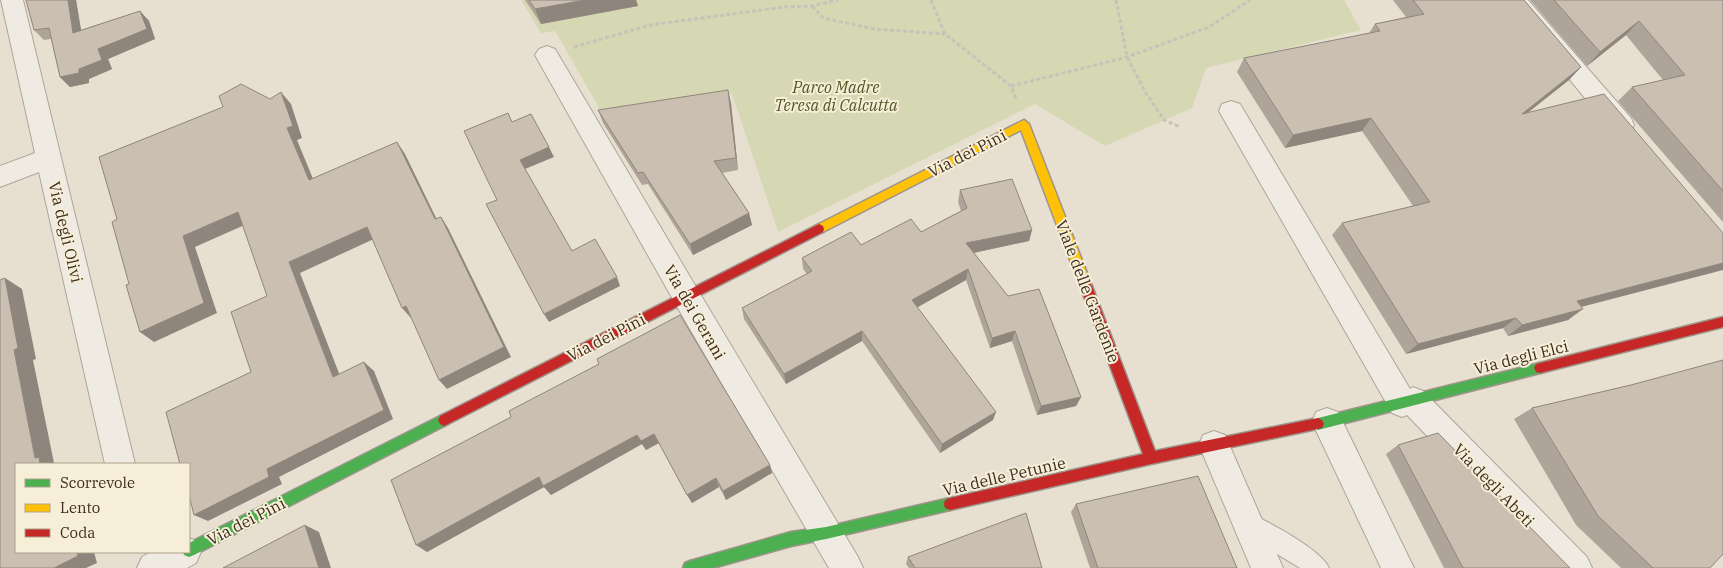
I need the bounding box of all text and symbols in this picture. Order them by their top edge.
park label: Parco Madre Teresa di Calcutta [774,77,898,115]
street label: Via dei Pini [925,125,1009,181]
street label: Via degli Olivi [45,179,87,285]
street label: Viale delle Gardenie [1052,217,1124,365]
street label: Via dei Gerani [660,261,730,363]
street label: Via dei Pini [564,309,648,365]
street label: Via degli Elci [1472,336,1570,378]
street label: Via degli Abeti [1449,439,1539,531]
street label: Via delle Petunie [941,452,1067,500]
legend [15,463,190,553]
text: Scorrevole [60,473,135,492]
street label: Via dei Pini [204,493,288,549]
text: Lento [60,498,100,517]
text: Coda [60,523,96,542]

